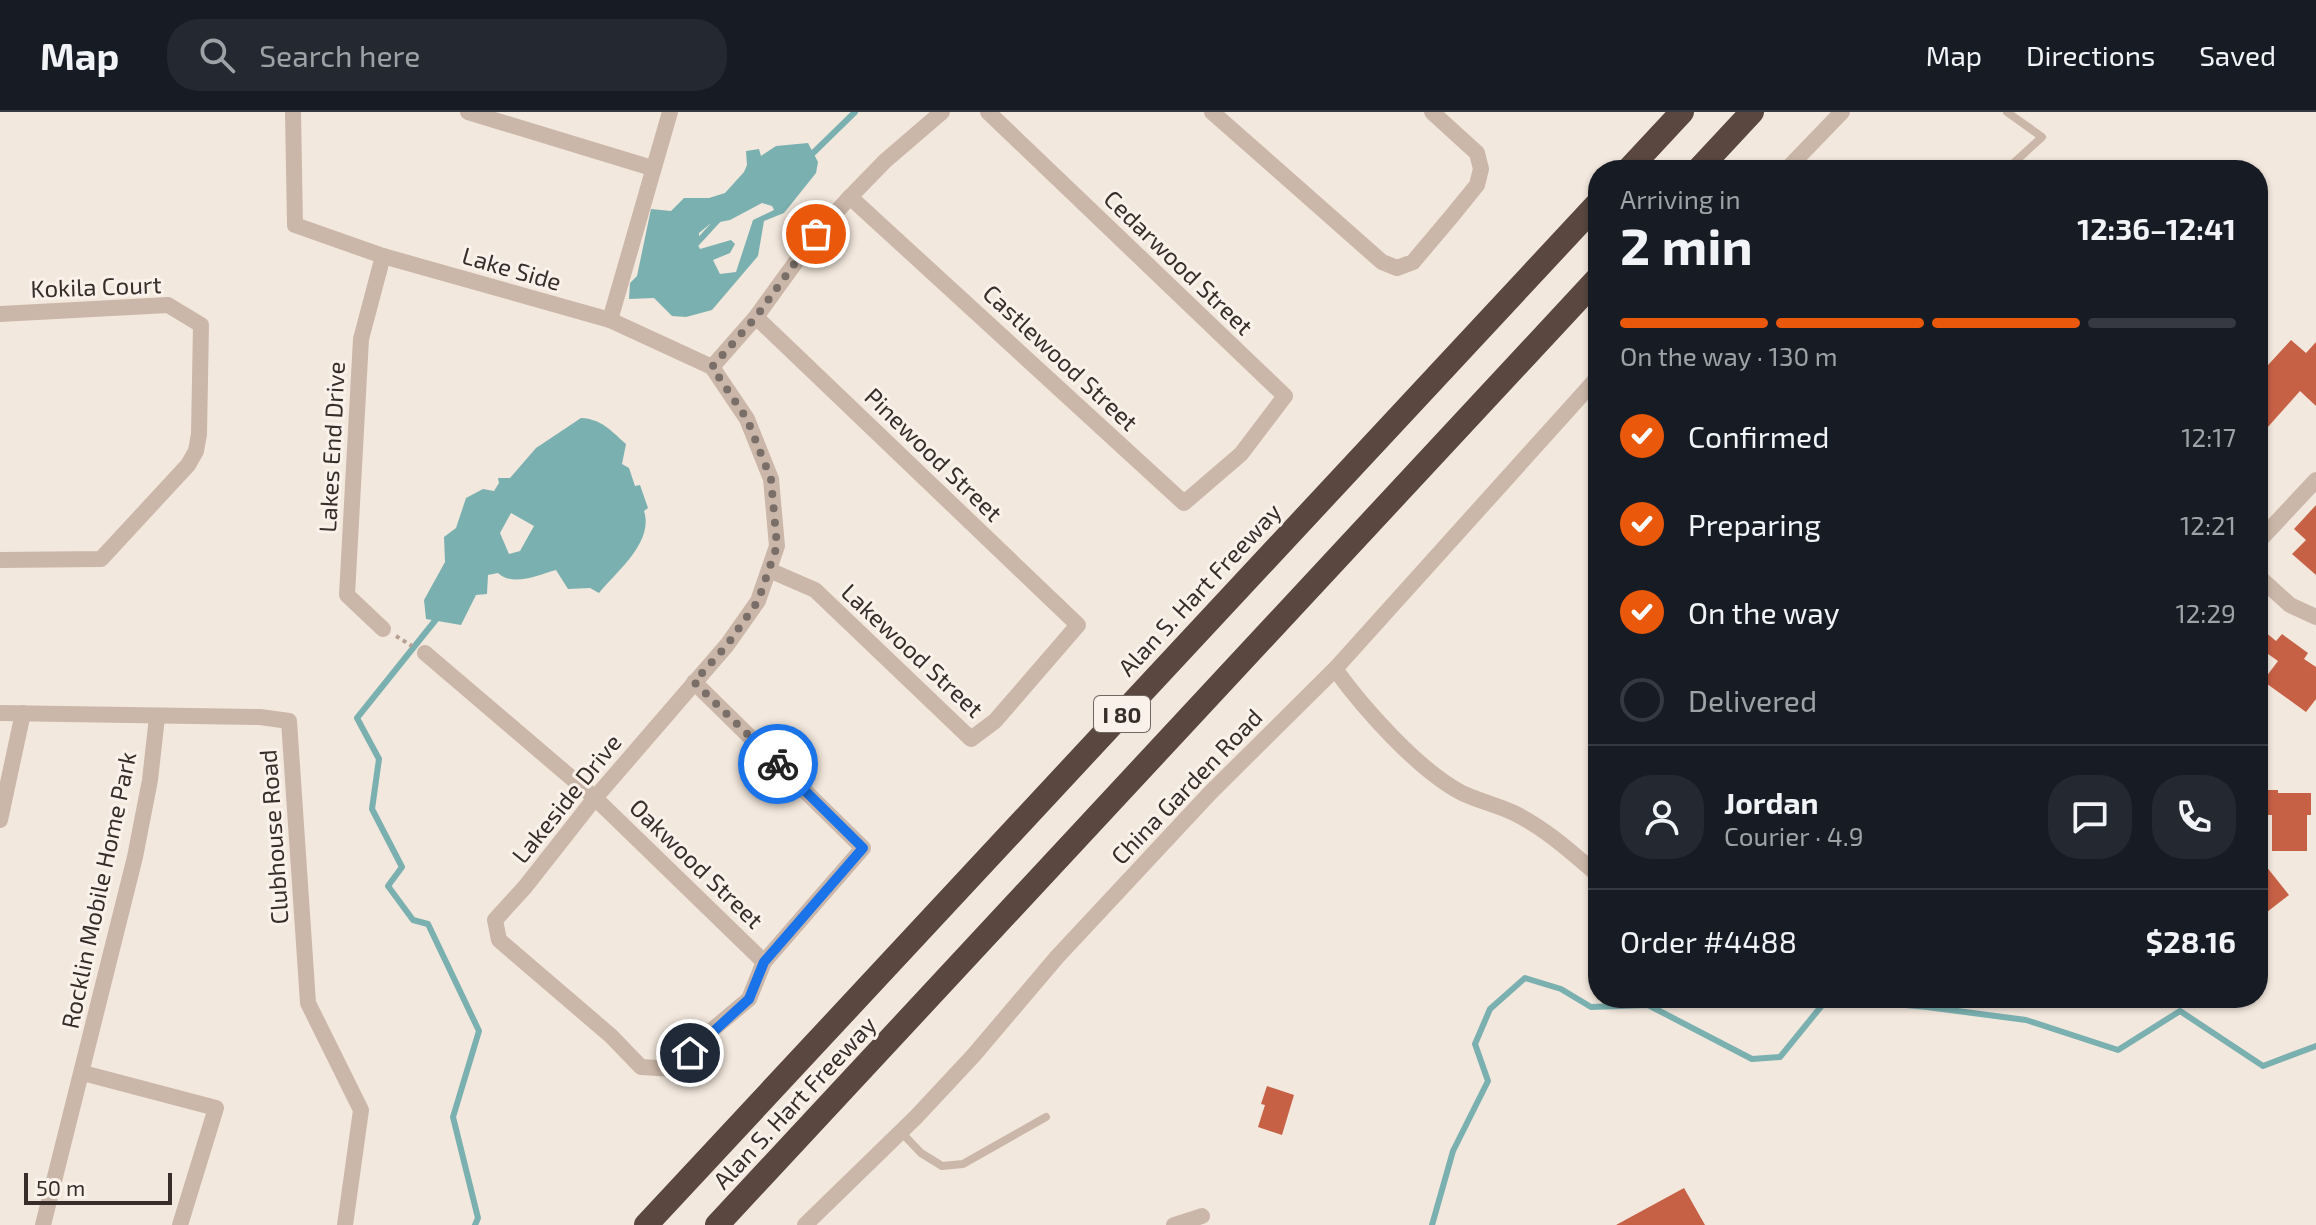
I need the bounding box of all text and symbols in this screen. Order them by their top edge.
search box [167,19,727,91]
text: Map [40,32,119,78]
icon: search [195,33,239,77]
text: Search here [259,37,420,73]
text: Map [1926,38,1982,72]
text: Directions [2026,38,2155,72]
text: Saved [2199,38,2276,72]
text: Arriving in [1620,183,1741,214]
street label: Cedarwood Street [1098,184,1260,340]
pin [782,200,850,268]
text: 12:36–12:41 [2077,210,2236,246]
icon: bag [794,212,838,256]
text: 2 min [1620,213,1753,275]
street label: Lake Side [459,240,565,296]
street label: Kokila Court [30,269,162,303]
street label: Castlewood Street [978,278,1144,436]
text: On the way · 130 m [1620,340,1838,371]
street label: Lakes End Drive [312,361,350,533]
street label: Pinewood Street [859,381,1009,527]
icon: check [1620,414,1664,458]
text: Confirmed [1688,418,1829,454]
text: 12:17 [2181,421,2236,452]
street label: Alan S. Hart Freeway [1112,496,1287,681]
icon: check [1620,502,1664,546]
text: Preparing [1688,506,1821,542]
text: 12:21 [2180,509,2236,540]
street label: Lakewood Street [836,577,990,723]
icon: check [1620,590,1664,634]
text: On the way [1688,594,1840,630]
text: 12:29 [2175,597,2236,628]
text: Delivered [1688,682,1817,718]
road number: I 80 [1094,696,1150,732]
street label: China Garden Road [1104,702,1268,870]
courier [738,724,818,804]
street label: Lakeside Drive [505,728,627,868]
icon: bike [756,742,800,786]
street label: Rocklin Mobile Home Park [54,749,142,1031]
street label: Clubhouse Road [252,749,294,925]
button: person [1620,775,1704,859]
button: chat [2048,775,2132,859]
button: phone [2152,775,2236,859]
text: Jordan [1724,784,1819,820]
street label: Oakwood Street [624,792,770,934]
text: Courier · 4.9 [1724,820,1864,851]
text: Order #4488 [1620,923,1797,959]
text: $28.16 [2146,923,2236,959]
street label: Alan S. Hart Freeway [707,1009,882,1194]
pin [656,1019,724,1087]
icon: home [668,1031,712,1075]
scale bar [24,1169,172,1205]
text: 50 m [36,1174,85,1200]

